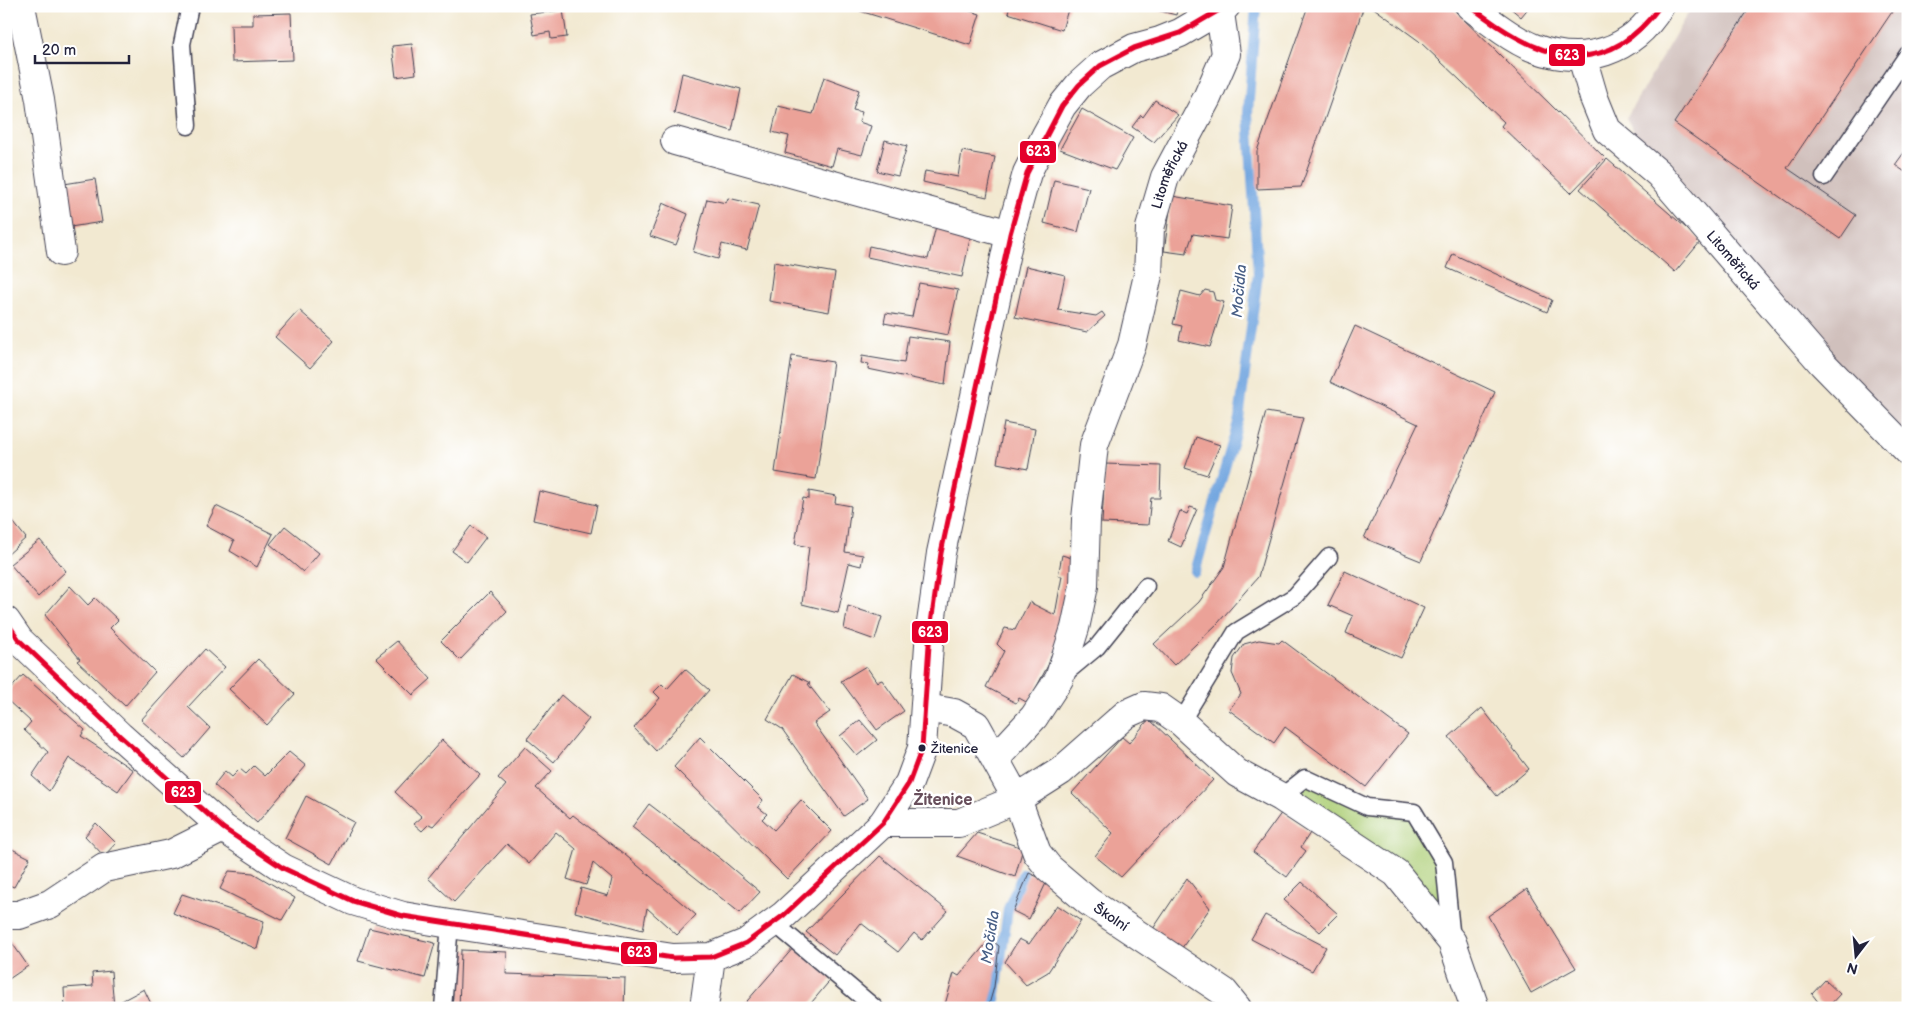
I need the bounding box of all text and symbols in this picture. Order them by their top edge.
scale bar [35,32,129,64]
text: 20 m [42,41,76,60]
line badge: 623 [1548,43,1586,67]
text: 623 [1555,47,1579,64]
street label: Litoměřická [1148,138,1192,211]
line badge: 623 [1019,140,1057,164]
text: 623 [1026,143,1050,160]
street label: Litoměřická [1703,227,1763,293]
water label: Močidla [1228,264,1251,319]
line badge: 623 [911,620,949,644]
text: 623 [918,624,942,641]
place label: Žitenice [930,741,979,757]
marker: Žitenice [917,743,927,753]
line badge: 623 [164,780,202,804]
text: 623 [171,784,195,801]
district label: Žitenice [914,789,972,810]
street label: Školní [1090,899,1132,935]
water label: Močidla [977,909,1004,965]
north arrow [1832,932,1882,982]
line badge: 623 [620,941,658,965]
text: 623 [627,944,651,961]
text: N [1845,958,1860,978]

